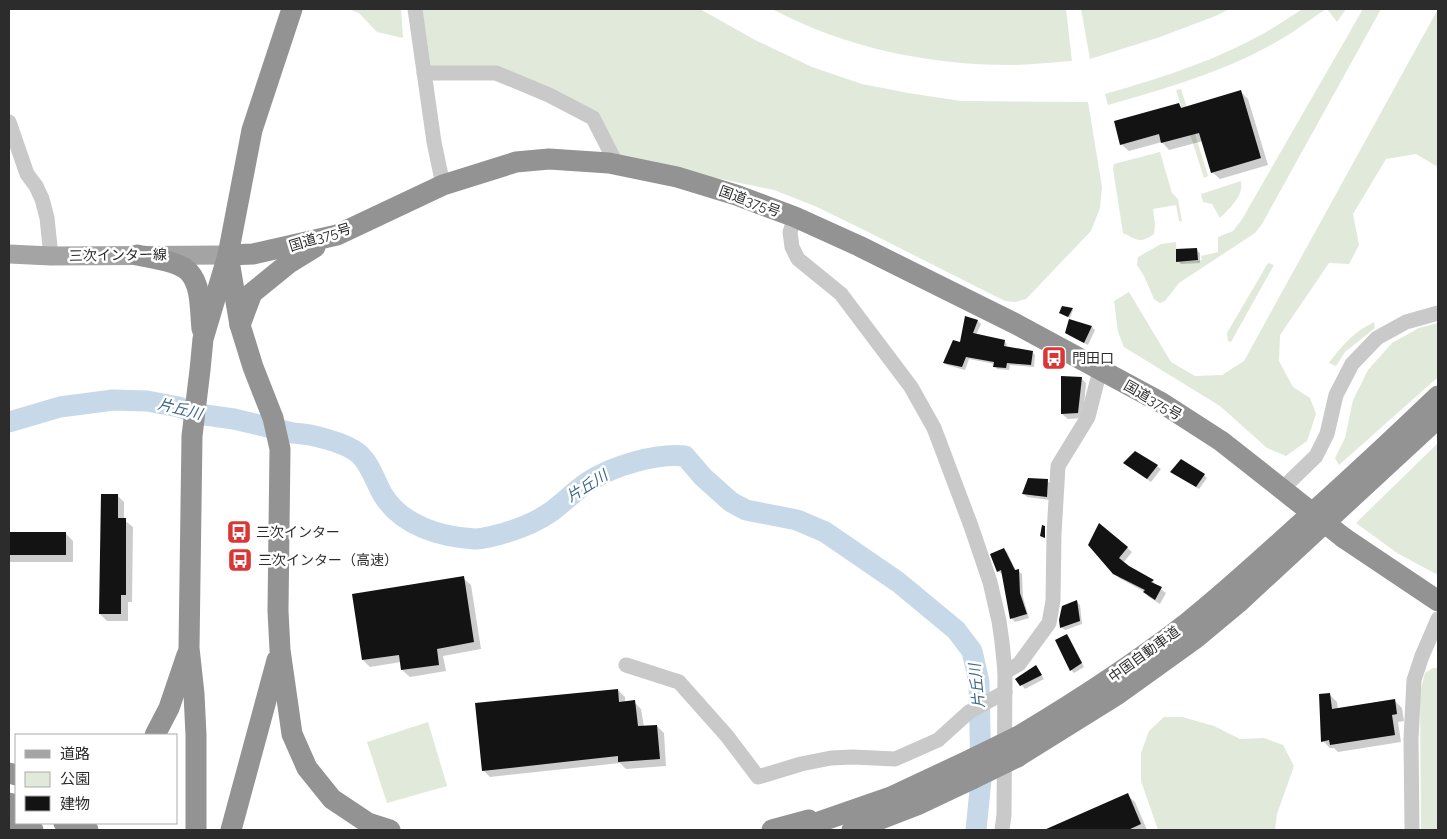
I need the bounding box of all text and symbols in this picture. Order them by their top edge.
street label: 国道375号 [717,182,783,220]
street label: 国道375号 [287,220,353,254]
street label: 三次インター線 [69,246,167,264]
bus stop icon: 門田口 [1041,345,1067,371]
place label: 門田口 [1072,350,1114,366]
street label: 国道375号 [1121,377,1185,423]
water label: 片丘川 [156,395,206,424]
water label: 片丘川 [563,465,613,506]
bus stop icon: 三次インター [226,519,252,545]
place label: 三次インター [256,524,340,540]
bus stop icon: 三次インター（高速） [227,547,253,573]
place label: 三次インター（高速） [258,552,398,568]
street label: 中国自動車道 [1105,623,1183,685]
water label: 片丘川 [965,661,988,709]
legend [15,734,178,824]
text: 道路 [60,745,90,763]
text: 公園 [60,770,90,788]
text: 建物 [60,795,90,813]

